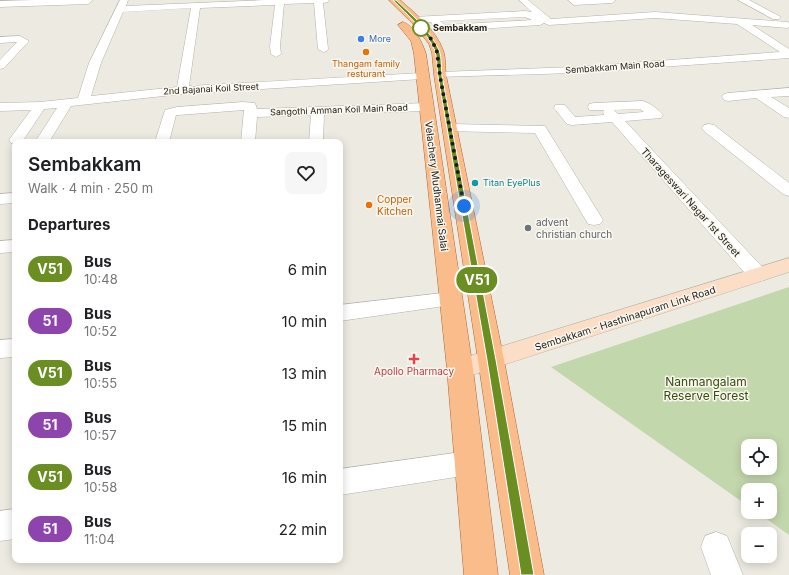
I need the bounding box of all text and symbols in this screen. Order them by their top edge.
marker: Sembakkam [412,19,430,37]
place label: Sembakkam [433,22,487,33]
place label: More [369,33,391,44]
marker: More [356,34,366,44]
marker: Thangam family resturant [361,47,371,57]
place label: Thangam family resturant [332,58,400,79]
street label: Sembakkam Main Road [565,58,665,75]
street label: 2nd Bajanai Koil Street [163,81,259,96]
street label: Sangothi Amman Koil Main Road [270,102,408,117]
street label: Velachery Mudhanmai Salai [423,120,451,252]
street label: Tharageswari Nagar 1st Street [639,145,744,260]
button: heart [285,152,327,194]
text: Sembakkam [28,153,141,176]
place label: Titan EyePlus [483,177,541,188]
marker: Titan EyePlus [470,178,480,188]
text: Walk · 4 min · 250 m [28,180,153,196]
place label: Copper Kitchen [377,193,413,217]
your location [454,196,474,216]
marker: Copper Kitchen [364,200,374,210]
text: Departures [28,215,110,234]
place label: advent christian church [536,216,612,240]
marker: advent christian church [523,223,533,233]
text: Bus [84,252,112,271]
text: V51 [37,260,63,277]
text: 6 min [288,260,327,279]
line badge: V51 [454,267,500,293]
text: 10:48 [84,271,118,287]
text: V51 [464,271,490,288]
street label: Sembakkam - Hasthinapuram Link Road [533,283,717,353]
text: Bus [84,304,112,323]
text: 51 [43,312,57,329]
text: 10 min [282,312,327,331]
text: 10:52 [84,323,117,339]
marker: Apollo Pharmacy [409,354,419,364]
text: Bus [84,356,112,375]
text: V51 [37,364,63,381]
text: 13 min [282,364,327,383]
place label: Apollo Pharmacy [374,365,454,377]
park label: Nanmangalam Reserve Forest [664,374,748,403]
text: 10:55 [84,375,117,391]
text: Bus [84,408,112,427]
text: 51 [43,416,57,433]
text: 15 min [282,416,327,435]
text: 10:57 [84,427,117,443]
map controls [741,439,777,563]
button: locate [741,439,777,475]
text: Bus [84,460,112,479]
text: V51 [37,468,63,485]
text: 16 min [282,468,327,487]
text: 10:58 [84,479,117,495]
button: + [741,483,777,519]
text: Bus [84,512,112,531]
text: 51 [43,520,57,537]
text: 22 min [279,520,327,539]
button: − [741,527,777,563]
text: 11:04 [84,531,115,547]

